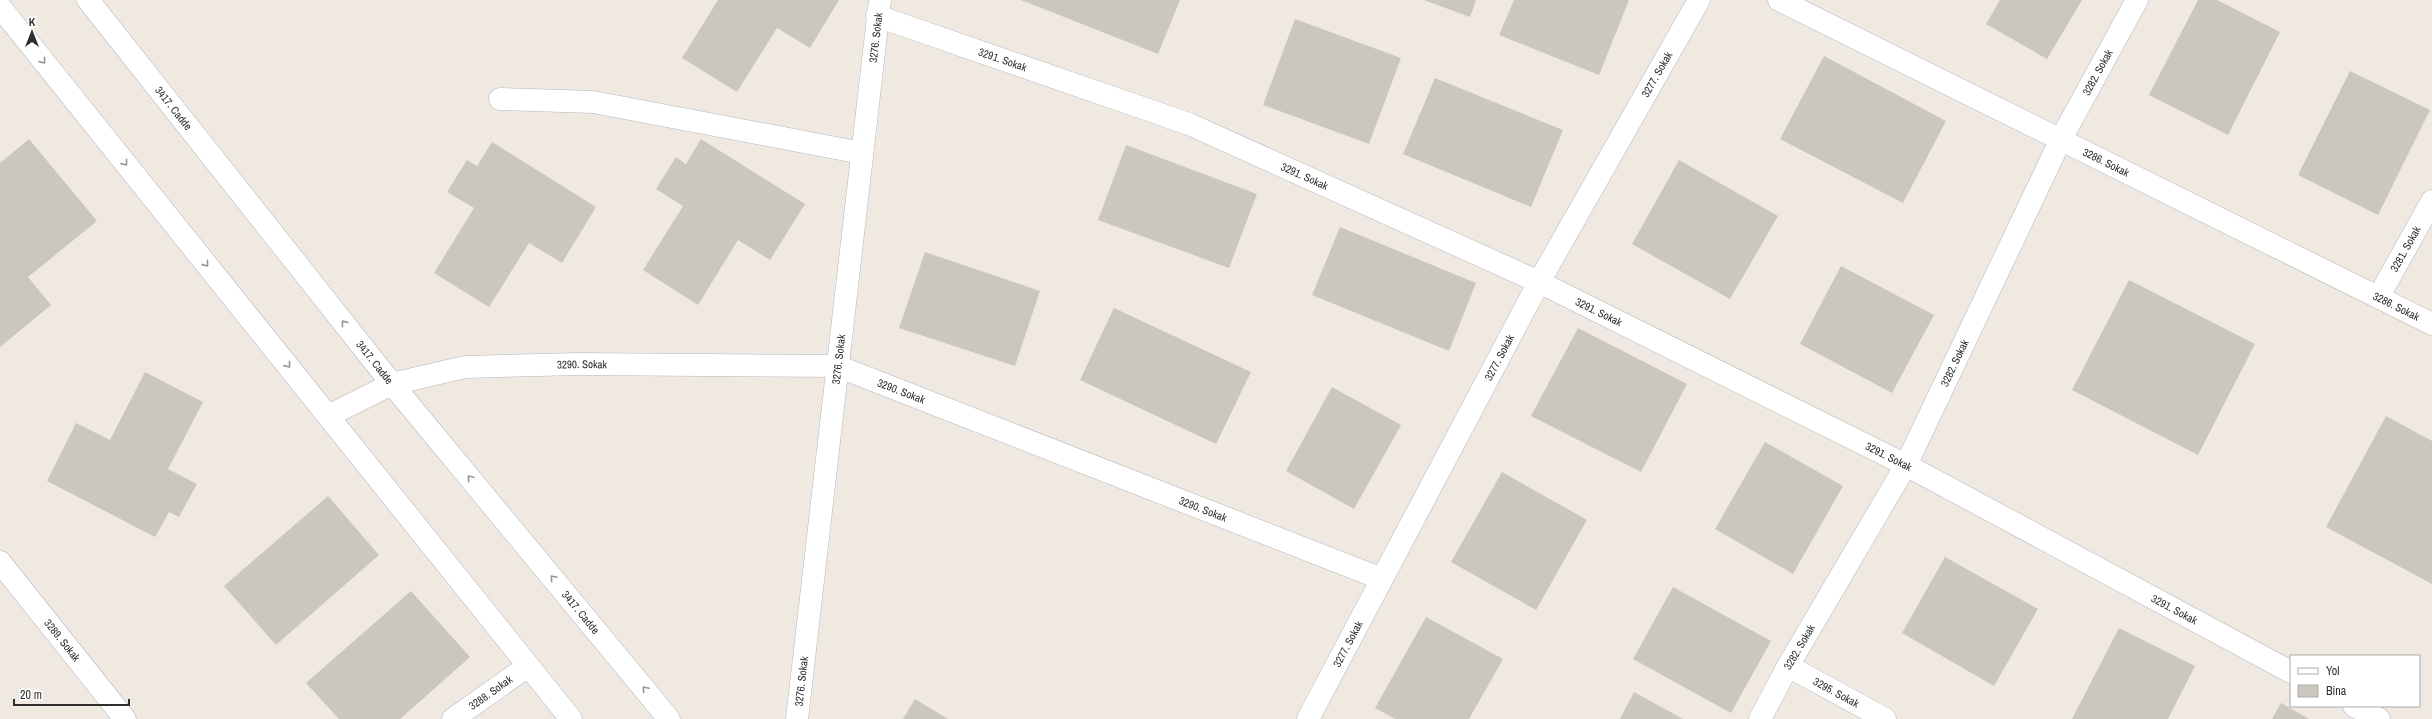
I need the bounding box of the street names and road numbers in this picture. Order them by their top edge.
street label: 3276. Sokak [866,11,886,63]
street label: 3291. Sokak [977,45,1029,75]
street label: 3282. Sokak [2079,46,2116,98]
street label: 3277. Sokak [1638,49,1676,100]
street label: 3417. Cadde [152,84,195,133]
street label: 3286. Sokak [2080,145,2132,180]
street label: 3291. Sokak [1279,159,1331,193]
street label: 3281. Sokak [2387,223,2424,274]
street label: 3286. Sokak [2371,289,2422,324]
street label: 3291. Sokak [1573,294,1625,330]
street label: 3277. Sokak [1481,331,1517,383]
street label: 3276. Sokak [829,333,848,385]
street label: 3282. Sokak [1937,337,1972,389]
street label: 3417. Cadde [353,338,396,387]
street label: 3290. Sokak [557,357,608,372]
street label: 3290. Sokak [875,375,928,407]
street label: 3291. Sokak [1863,439,1915,474]
street label: 3290. Sokak [1177,493,1229,525]
street label: 3417. Cadde [559,588,603,637]
street label: 3291. Sokak [2149,591,2200,628]
street label: 3289. Sokak [41,616,84,665]
street label: 3277. Sokak [1330,618,1366,669]
street label: 3282. Sokak [1780,621,1818,672]
street label: 3276. Sokak [792,655,811,707]
street label: 3288. Sokak [466,672,516,713]
street label: 3295. Sokak [1811,674,1862,711]

